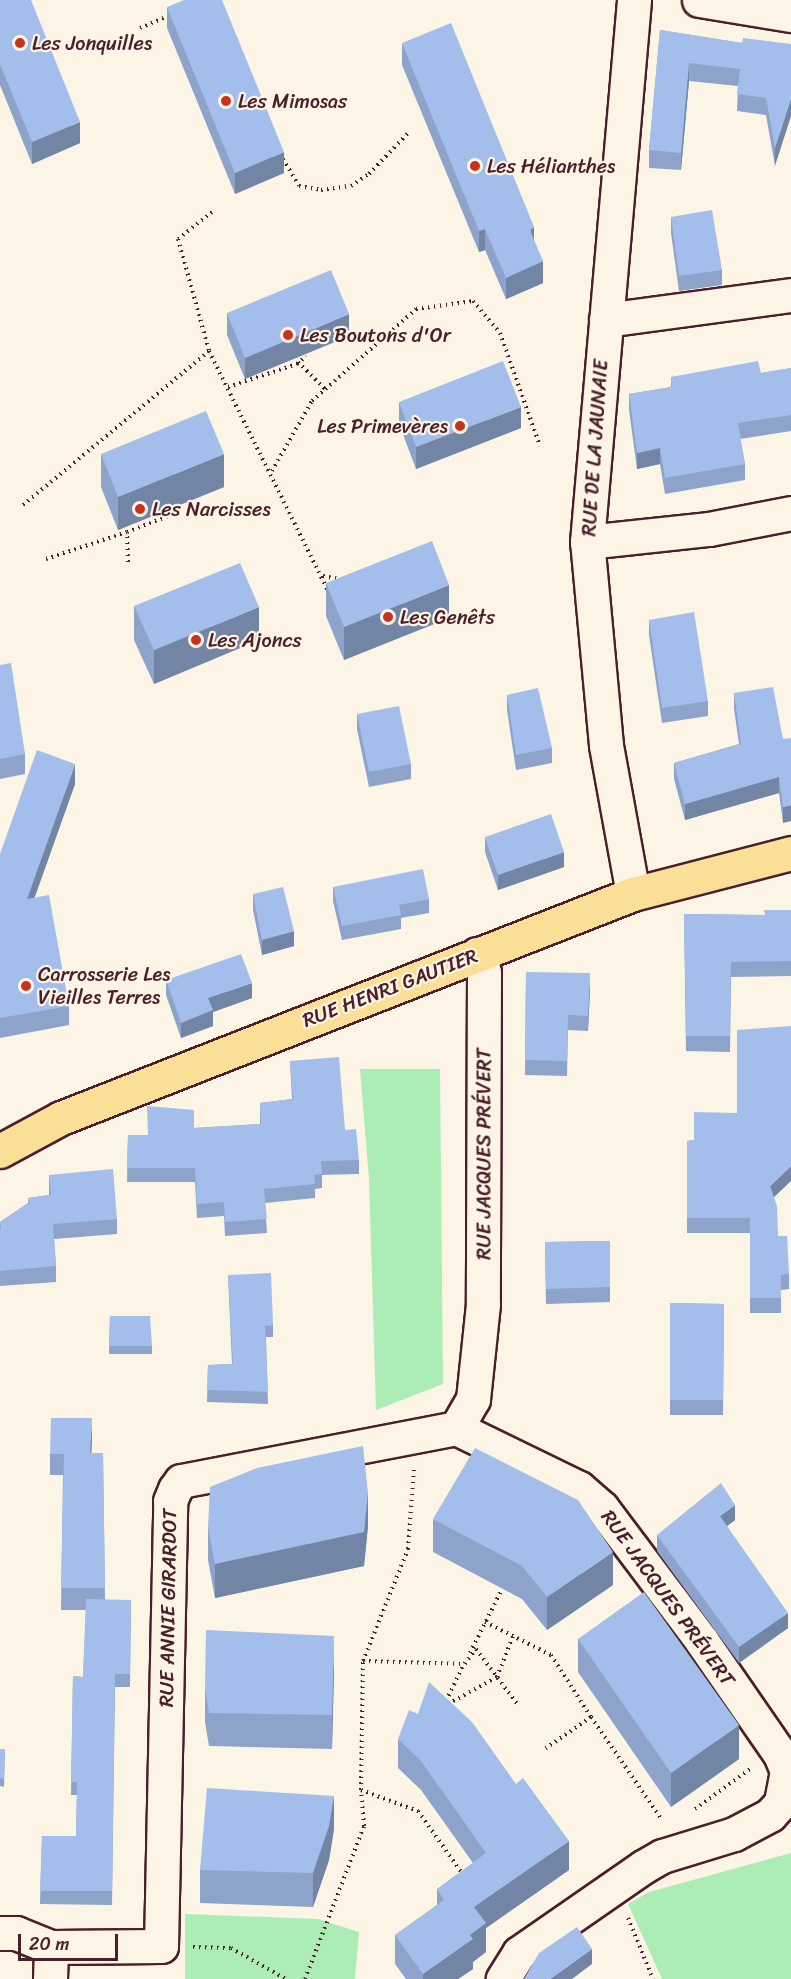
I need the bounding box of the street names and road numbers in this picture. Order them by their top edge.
street label: RUE DE LA JAUNAIE [577,358,613,538]
street label: RUE HENRI GAUTIER [300,944,480,1032]
street label: RUE JACQUES PRÉVERT [472,1048,496,1260]
street label: RUE JACQUES PRÉVERT [596,1505,740,1691]
street label: RUE ANNIE GIRARDOT [154,1509,182,1707]

